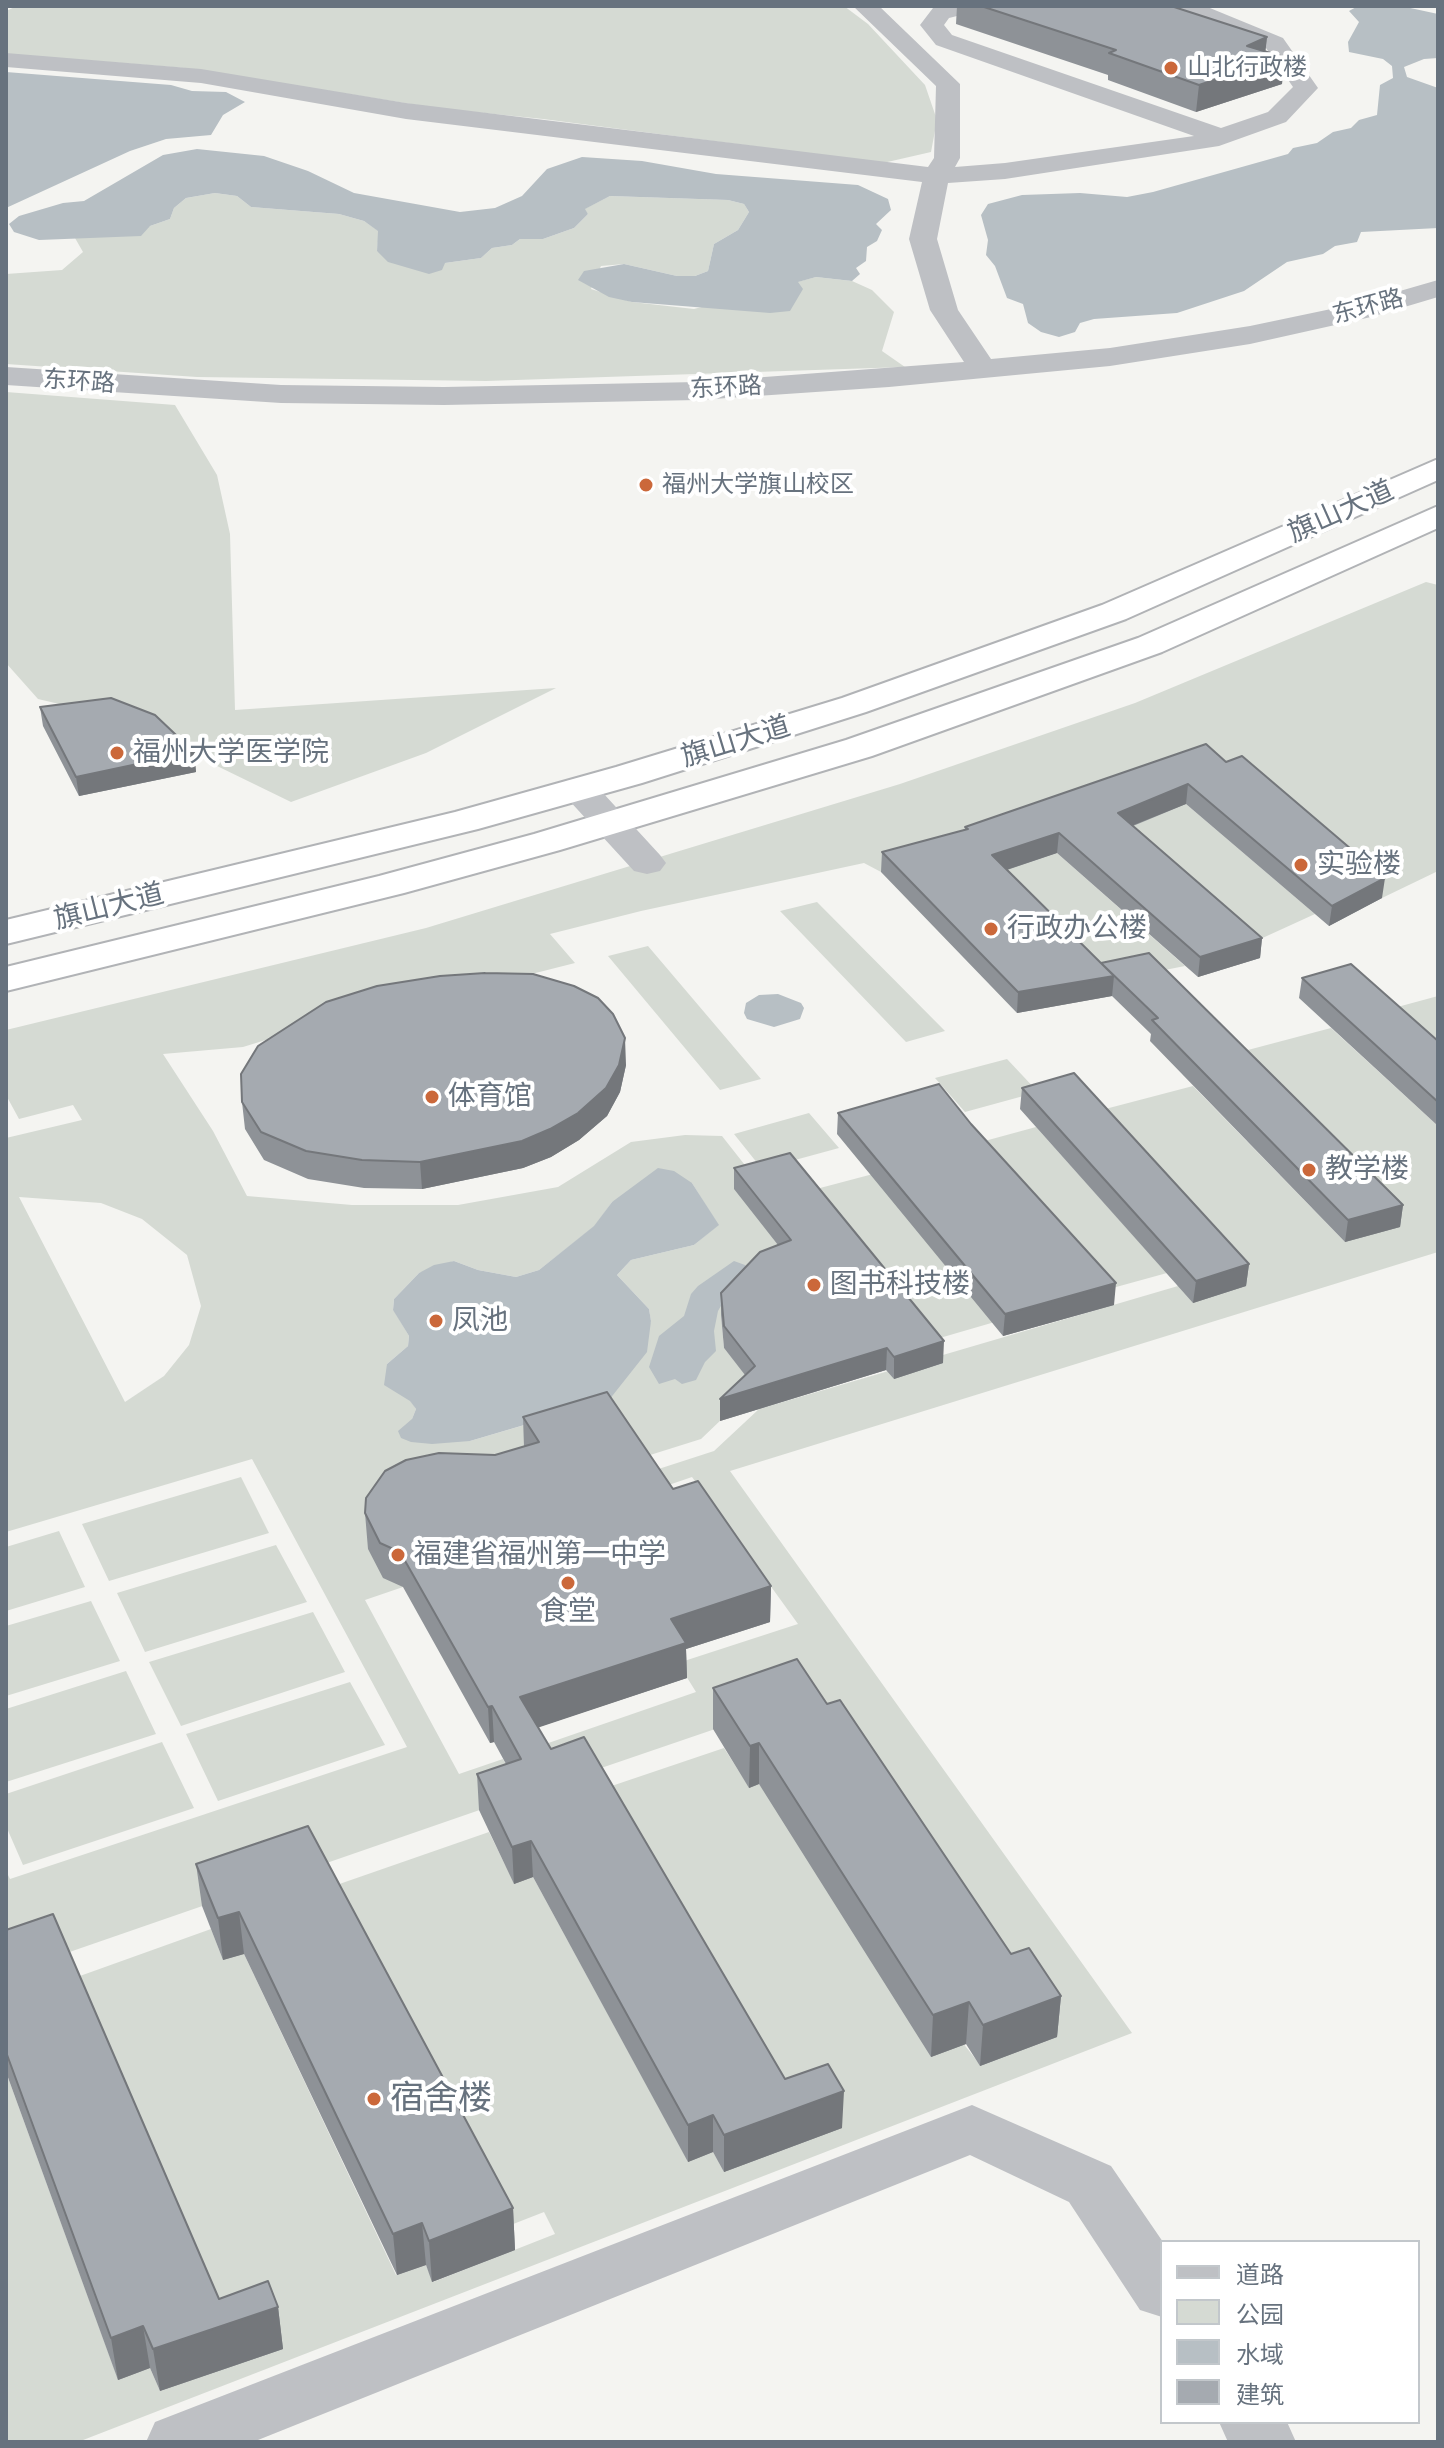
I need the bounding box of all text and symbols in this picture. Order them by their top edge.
place label: 山北行政楼 [1187,54,1307,82]
marker: 山北行政楼 [1162,59,1180,77]
street label: 东环路 [1329,284,1407,330]
street label: 东环路 [42,365,116,399]
street label: 东环路 [689,372,763,404]
place label: 福州大学旗山校区 [662,471,854,499]
street label: 旗山大道 [1283,474,1399,550]
marker: 福州大学旗山校区 [637,476,655,494]
street label: 旗山大道 [678,710,794,774]
place label: 福州大学医学院 [133,736,329,770]
marker: 福州大学医学院 [108,744,126,762]
place label: 实验楼 [1317,848,1401,882]
marker: 实验楼 [1292,856,1310,874]
street label: 旗山大道 [51,877,167,937]
place label: 行政办公楼 [1007,912,1147,946]
marker: 行政办公楼 [982,920,1000,938]
place label: 体育馆 [448,1080,532,1114]
marker: 体育馆 [423,1088,441,1106]
place label: 教学楼 [1325,1153,1409,1187]
marker: 教学楼 [1300,1161,1318,1179]
place label: 图书科技楼 [830,1268,970,1302]
marker: 图书科技楼 [805,1276,823,1294]
place label: 凤池 [452,1304,508,1338]
marker: 凤池 [427,1312,445,1330]
place label: 福建省福州第一中学 [414,1538,666,1572]
marker: 福建省福州第一中学 [389,1546,407,1564]
marker: 食堂 [559,1574,577,1592]
place label: 食堂 [540,1595,596,1629]
place label: 宿舍楼 [390,2079,492,2119]
marker: 宿舍楼 [365,2090,383,2108]
legend [1160,2240,1420,2424]
text: 道路 [1236,2260,1284,2289]
text: 公园 [1236,2300,1284,2329]
text: 水域 [1236,2340,1284,2369]
text: 建筑 [1236,2380,1284,2409]

